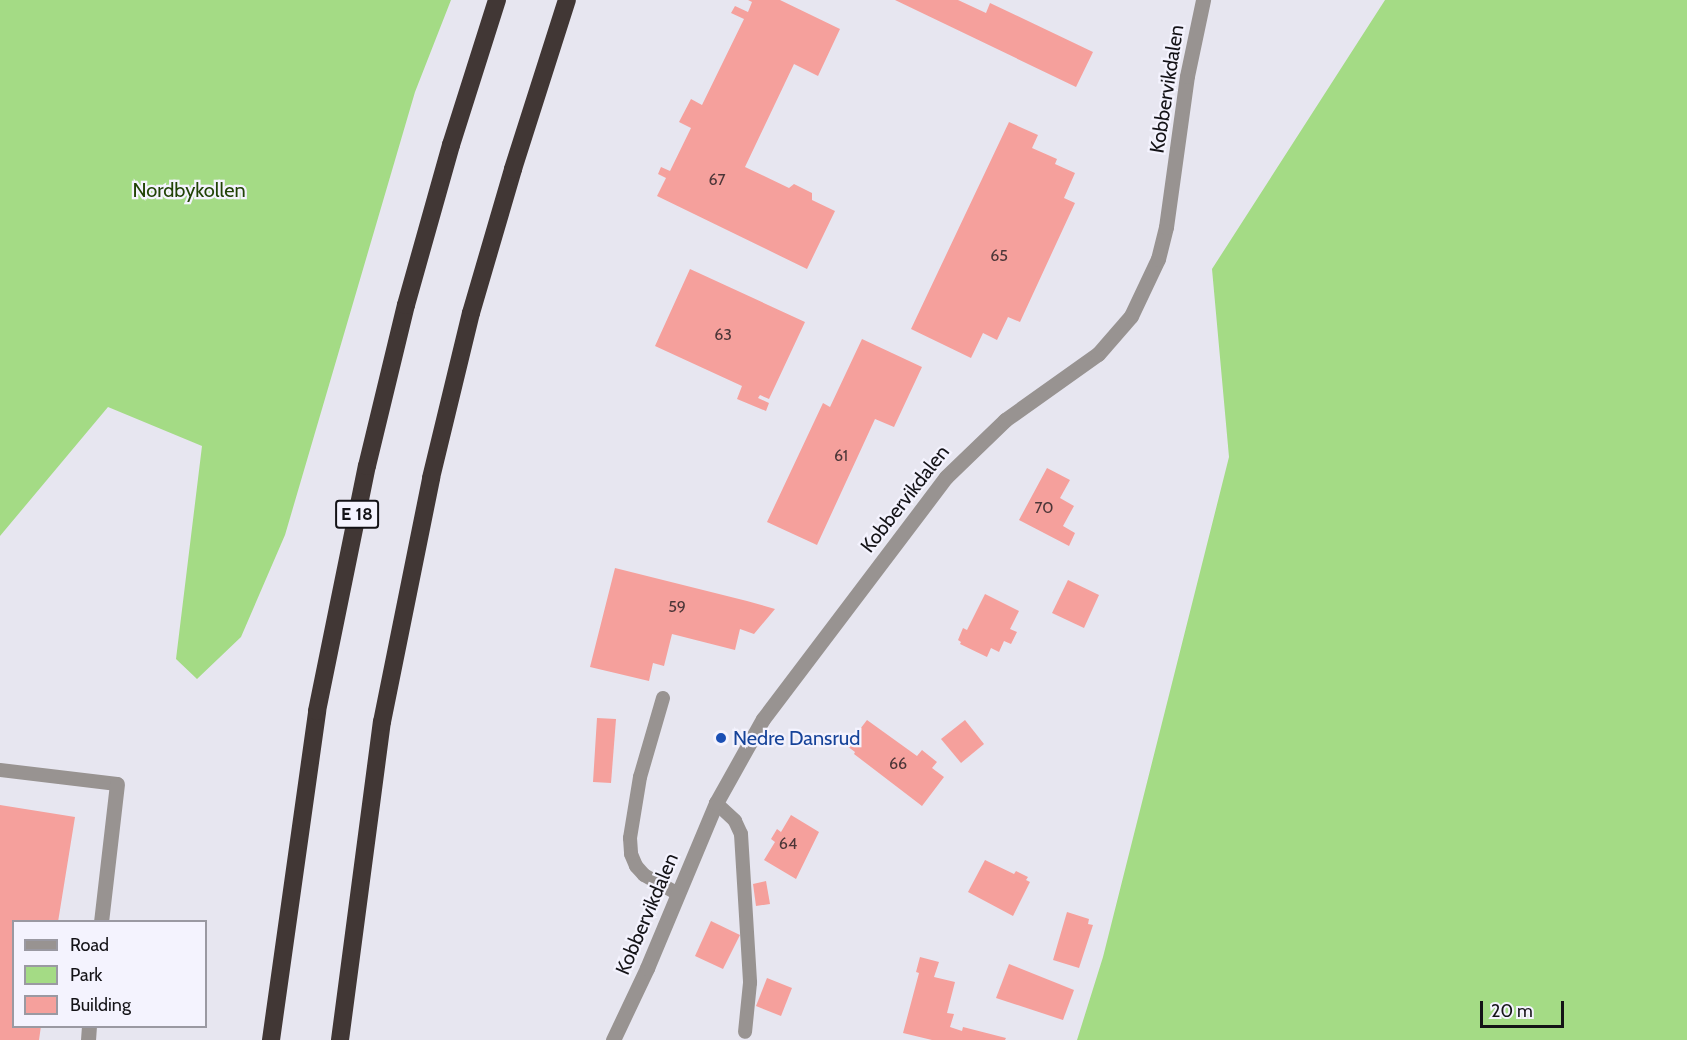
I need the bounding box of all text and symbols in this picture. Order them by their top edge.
street label: Kobbervikdalen [1145,23,1189,155]
house number: 67 [708,170,726,190]
park label: Nordbykollen [132,178,246,202]
house number: 65 [990,246,1008,266]
house number: 63 [714,325,732,345]
street label: Kobbervikdalen [856,440,954,558]
house number: 61 [834,446,848,466]
house number: 70 [1034,498,1054,518]
road number: E 18 [334,499,380,529]
house number: 59 [668,597,686,617]
place label: Nedre Dansrud [733,726,860,750]
marker: Nedre Dansrud [714,731,728,745]
house number: 66 [889,754,907,774]
house number: 64 [779,834,797,854]
street label: Kobbervikdalen [611,850,683,978]
legend [12,920,207,1028]
text: Road [70,934,109,956]
text: Park [70,964,102,986]
scale bar [1483,989,1567,1027]
text: Building [70,994,131,1016]
text: 20 m [1491,1000,1533,1022]

